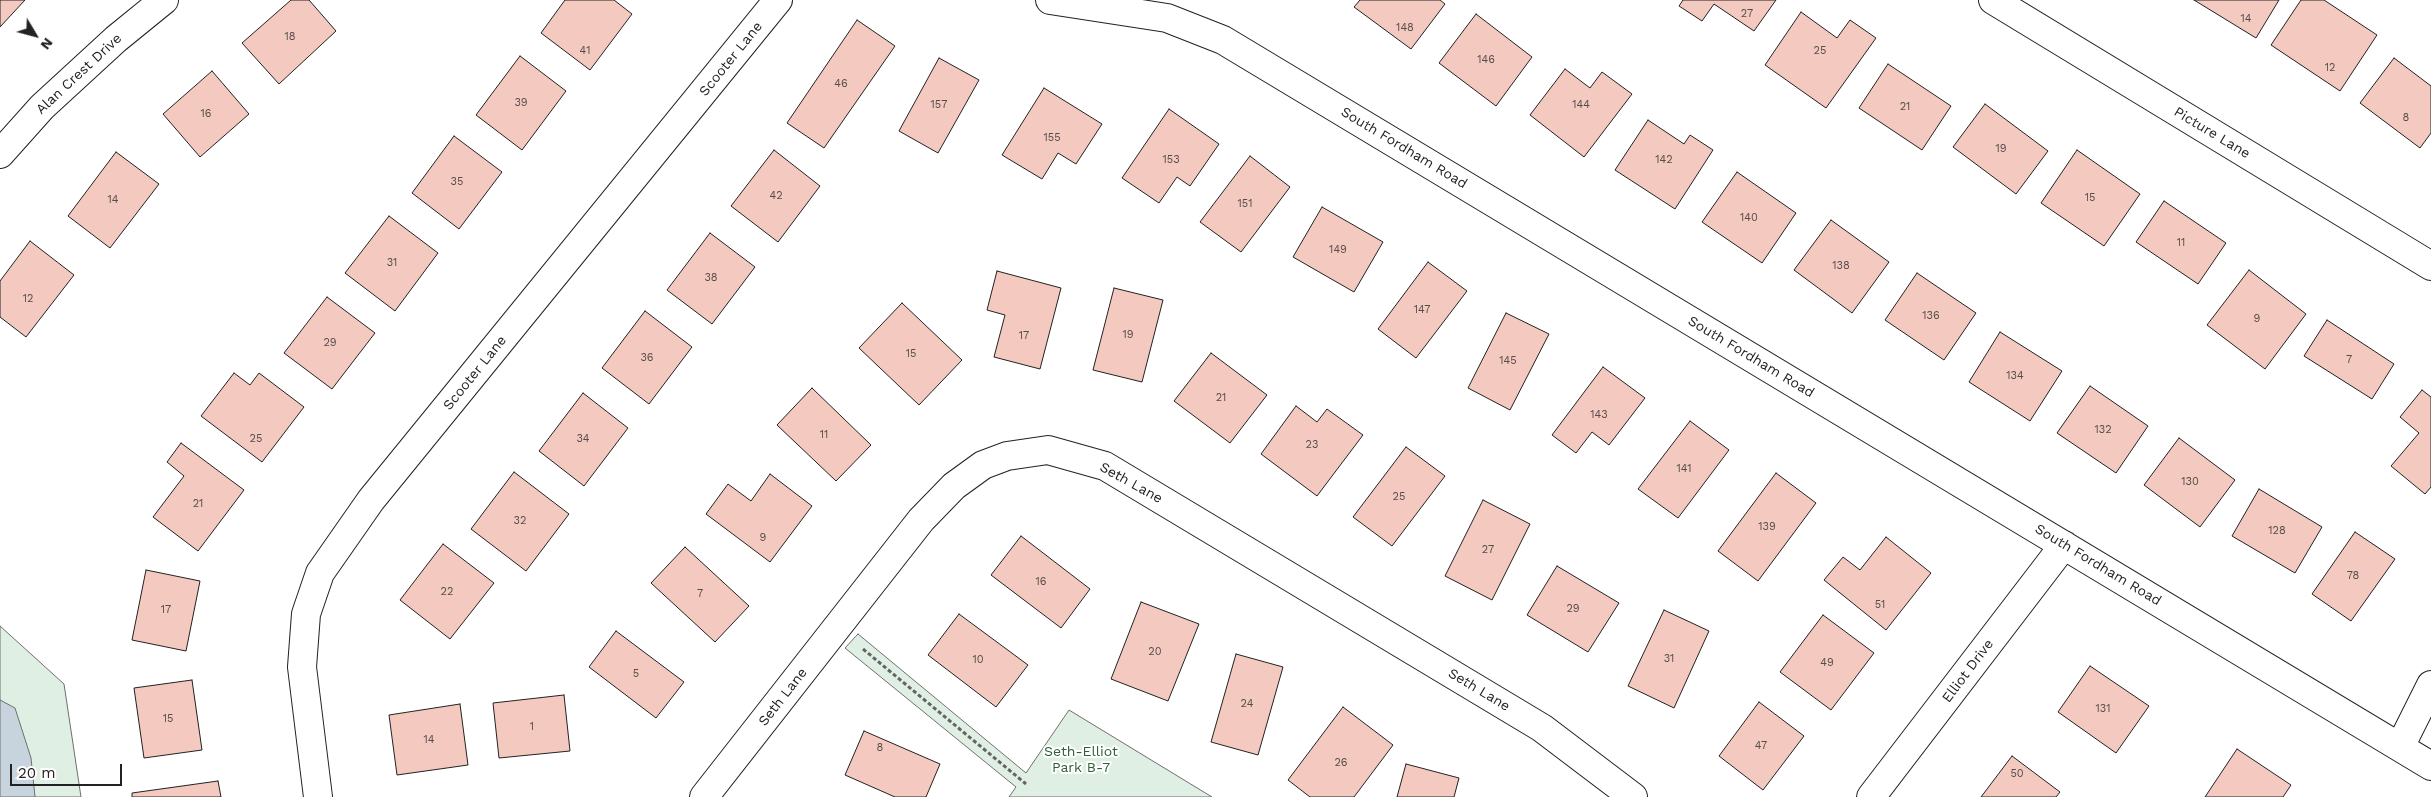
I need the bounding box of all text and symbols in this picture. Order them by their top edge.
house number: 27 [1741,7,1753,21]
north arrow [10,10,60,60]
house number: 14 [2240,12,2252,26]
street label: Scooter Lane [696,18,766,100]
house number: 148 [1396,21,1414,35]
street label: Alan Crest Drive [33,30,125,118]
house number: 18 [284,30,296,44]
text: N [37,35,56,53]
house number: 41 [580,44,590,58]
house number: 25 [1814,44,1826,58]
house number: 146 [1477,53,1495,67]
house number: 12 [2325,61,2335,75]
house number: 46 [834,77,848,91]
house number: 39 [514,96,528,110]
house number: 157 [931,98,947,112]
house number: 144 [1572,98,1590,112]
house number: 21 [1900,100,1910,114]
street label: South Fordham Road [1338,104,1470,192]
street label: Picture Lane [2171,104,2253,162]
house number: 16 [201,107,211,121]
house number: 8 [2403,111,2409,125]
house number: 155 [1043,131,1061,145]
house number: 19 [1995,142,2007,156]
house number: 153 [1162,153,1180,167]
house number: 142 [1655,153,1673,167]
house number: 35 [451,175,463,189]
house number: 42 [769,189,783,203]
house number: 15 [2085,191,2095,205]
house number: 14 [107,193,119,207]
house number: 151 [1238,197,1252,211]
house number: 140 [1740,211,1758,225]
house number: 11 [2177,236,2185,250]
house number: 149 [1329,243,1347,257]
house number: 31 [387,256,397,270]
house number: 138 [1832,259,1850,273]
house number: 38 [704,271,718,285]
house number: 12 [23,292,33,306]
house number: 147 [1414,303,1430,317]
house number: 136 [1922,309,1940,323]
house number: 9 [2254,312,2260,326]
street label: South Fordham Road [1685,313,1817,401]
house number: 19 [1122,328,1134,342]
house number: 17 [1019,329,1029,343]
street label: Scooter Lane [440,332,510,414]
house number: 29 [323,336,337,350]
house number: 15 [906,347,916,361]
house number: 36 [640,351,654,365]
house number: 7 [2346,353,2352,367]
house number: 145 [1499,354,1517,368]
house number: 134 [2006,369,2024,383]
house number: 21 [1216,391,1226,405]
house number: 143 [1590,408,1608,422]
house number: 132 [2094,423,2112,437]
house number: 11 [820,428,828,442]
house number: 25 [250,432,262,446]
house number: 34 [576,432,590,446]
house number: 23 [1306,438,1318,452]
street label: Seth Lane [1097,459,1165,507]
house number: 141 [1676,462,1692,476]
house number: 130 [2181,475,2199,489]
house number: 25 [1393,490,1405,504]
house number: 21 [193,497,203,511]
house number: 32 [514,514,526,528]
house number: 139 [1758,520,1776,534]
street label: South Fordham Road [2032,521,2164,609]
house number: 128 [2268,524,2286,538]
house number: 9 [760,531,766,545]
house number: 27 [1482,543,1494,557]
house number: 78 [2347,569,2359,583]
house number: 16 [1036,575,1046,589]
house number: 22 [441,585,453,599]
house number: 7 [697,587,703,601]
house number: 51 [1875,598,1885,612]
house number: 29 [1566,602,1580,616]
house number: 17 [161,603,171,617]
street label: Elliot Drive [1939,636,1997,706]
house number: 20 [1148,645,1162,659]
house number: 31 [1664,652,1674,666]
house number: 10 [972,653,984,667]
house number: 49 [1820,656,1834,670]
street label: Seth Lane [755,665,811,729]
street label: Seth Lane [1445,665,1513,715]
house number: 5 [633,667,639,681]
house number: 24 [1241,697,1253,711]
house number: 131 [2096,702,2110,716]
house number: 15 [163,712,173,726]
house number: 1 [530,720,534,734]
house number: 14 [423,733,435,747]
house number: 47 [1755,739,1767,753]
house number: 8 [877,741,883,755]
park label: Seth-Elliot Park B-7 [1044,744,1118,776]
scale bar [12,754,125,786]
house number: 26 [1334,756,1348,770]
text: 20 m [18,764,56,782]
house number: 50 [2010,767,2024,781]

